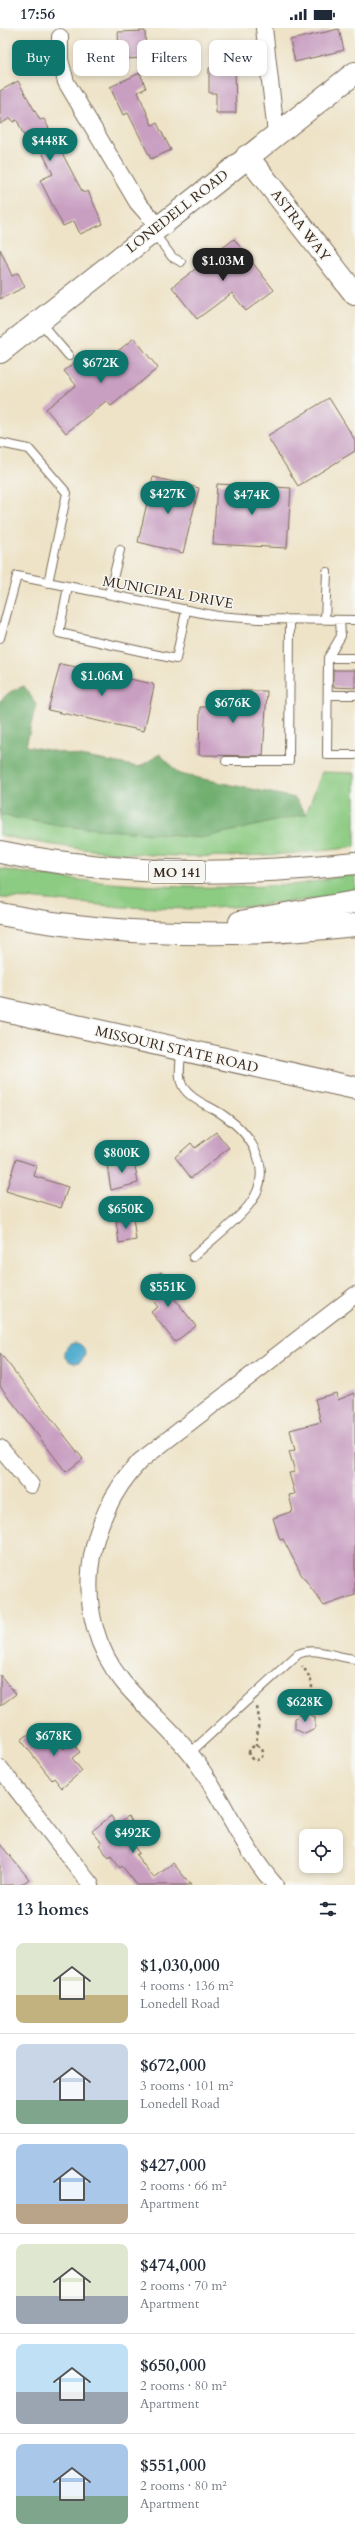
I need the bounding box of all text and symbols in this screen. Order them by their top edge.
text: 17:56 [20,4,55,24]
chip: Buy [12,40,65,76]
chip: Rent [73,40,129,76]
chip: Filters [137,40,201,76]
chip: New [209,40,267,76]
pin: $448K [22,128,78,162]
text: $448K [31,132,69,150]
street label: LONEDELL ROAD [122,165,232,257]
street label: ASTRA WAY [266,185,335,266]
pin: $1.03M [190,248,256,282]
text: $1.03M [201,252,245,270]
pin: $672K [73,350,129,384]
text: $672K [82,354,120,372]
pin: $427K [140,481,196,515]
pin: $474K [224,482,280,516]
text: $427K [149,485,187,503]
text: $474K [233,486,271,504]
street label: MUNICIPAL DRIVE [101,572,235,613]
pin: $1.06M [69,663,135,697]
text: $1.06M [80,667,124,685]
pin: $676K [205,690,261,724]
text: $676K [214,694,252,712]
road number: MO 141 [149,861,205,883]
street label: MISSOURI STATE ROAD [93,1021,260,1078]
pin: $800K [94,1140,150,1174]
text: $800K [103,1144,141,1162]
pin: $650K [98,1196,154,1230]
text: $650K [107,1200,145,1218]
pin: $551K [140,1274,196,1308]
text: $551K [149,1278,187,1296]
pin: $628K [277,1689,333,1723]
text: $628K [286,1693,324,1711]
pin: $678K [26,1723,82,1757]
text: $678K [35,1727,73,1745]
pin: $492K [105,1820,161,1854]
text: $492K [114,1824,152,1842]
map controls [299,1829,343,1873]
button: locate [299,1829,343,1873]
text: 13 homes [16,1898,89,1921]
icon: filters [317,1898,339,1920]
text: $1,030,000 [140,1954,220,1977]
icon: home [48,1959,96,2007]
text: 4 rooms · 136 m² [140,1977,233,1995]
text: Lonedell Road [140,1995,220,2013]
text: $672,000 [140,2054,206,2077]
icon: home [48,2060,96,2108]
text: 3 rooms · 101 m² [140,2077,233,2095]
text: Lonedell Road [140,2095,220,2113]
text: $427,000 [140,2154,206,2177]
icon: home [48,2160,96,2208]
text: 2 rooms · 66 m² [140,2177,227,2195]
text: Apartment [140,2195,199,2213]
text: $474,000 [140,2254,206,2277]
icon: home [48,2260,96,2308]
text: 2 rooms · 70 m² [140,2277,227,2295]
text: Apartment [140,2295,199,2313]
text: $650,000 [140,2354,206,2377]
icon: home [48,2360,96,2408]
text: 2 rooms · 80 m² [140,2377,227,2395]
text: Apartment [140,2395,199,2413]
text: $551,000 [140,2454,206,2477]
icon: home [48,2460,96,2508]
text: 2 rooms · 80 m² [140,2477,227,2495]
text: Apartment [140,2495,199,2513]

